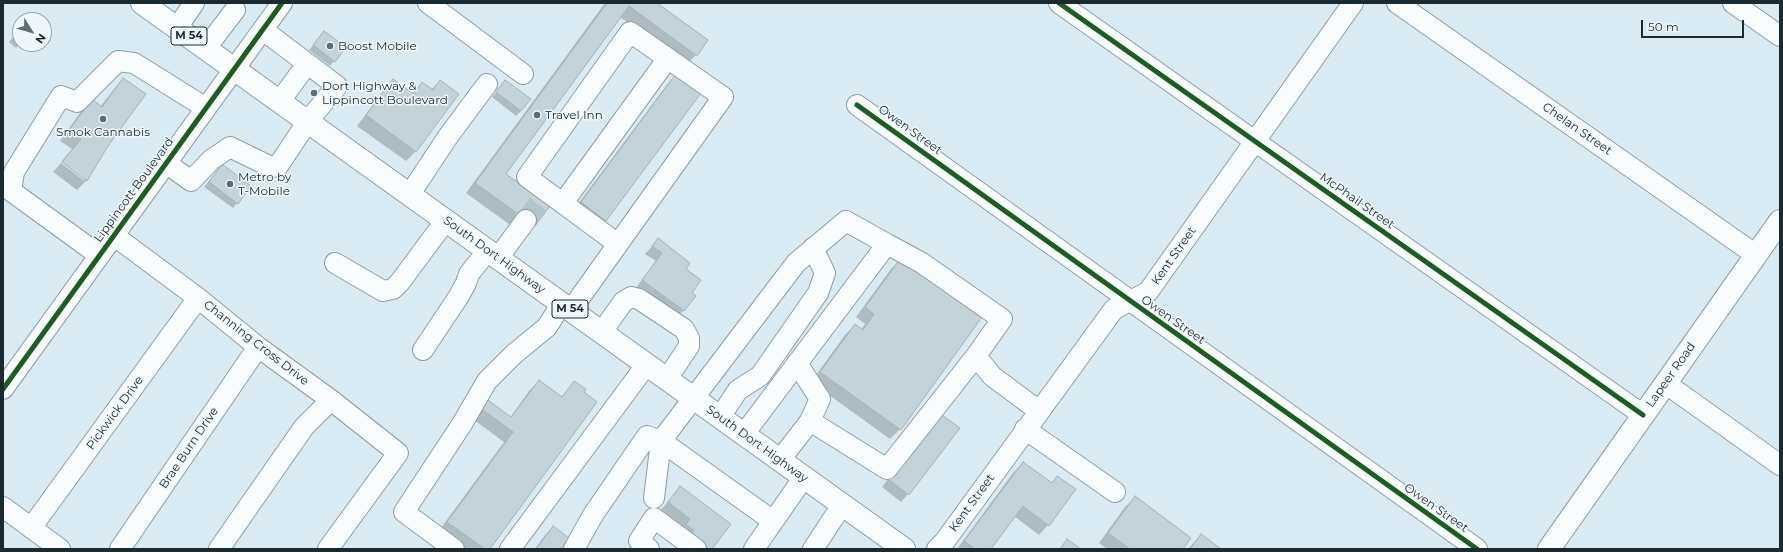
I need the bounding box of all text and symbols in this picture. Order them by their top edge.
north arrow [12,12,52,52]
scale bar [1643,12,1746,38]
text: 50 m [1648,19,1679,34]
road number: M 54 [171,27,207,45]
text: N [33,31,49,46]
place label: Boost Mobile [338,39,417,53]
marker: Boost Mobile [325,41,335,51]
place label: Dort Highway & Lippincott Boulevard [322,79,448,107]
marker: Dort Highway & Lippincott Boulevard [309,88,319,98]
street label: Chelan Street [1539,100,1615,158]
street label: Owen Street [875,102,945,158]
place label: Travel Inn [545,108,603,122]
marker: Travel Inn [532,110,542,120]
marker: Smok Cannabis [98,114,108,124]
place label: Smok Cannabis [56,125,150,139]
street label: Lippincott Boulevard [91,135,177,245]
place label: Metro by T-Mobile [238,170,291,198]
street label: McPhail Street [1317,170,1397,232]
marker: Metro by T-Mobile [225,179,235,189]
street label: South Dort Highway [440,213,548,297]
street label: Kent Street [1149,224,1199,288]
street label: Owen Street [1138,293,1208,347]
street label: Channing Cross Drive [201,297,311,389]
road number: M 54 [552,300,588,318]
street label: Lapeer Road [1643,340,1699,410]
street label: Pickwick Drive [83,373,147,453]
street label: South Dort Highway [703,402,811,486]
street label: Brae Burn Drive [156,404,222,492]
street label: Kent Street [946,471,998,535]
street label: Owen Street [1401,481,1471,535]

